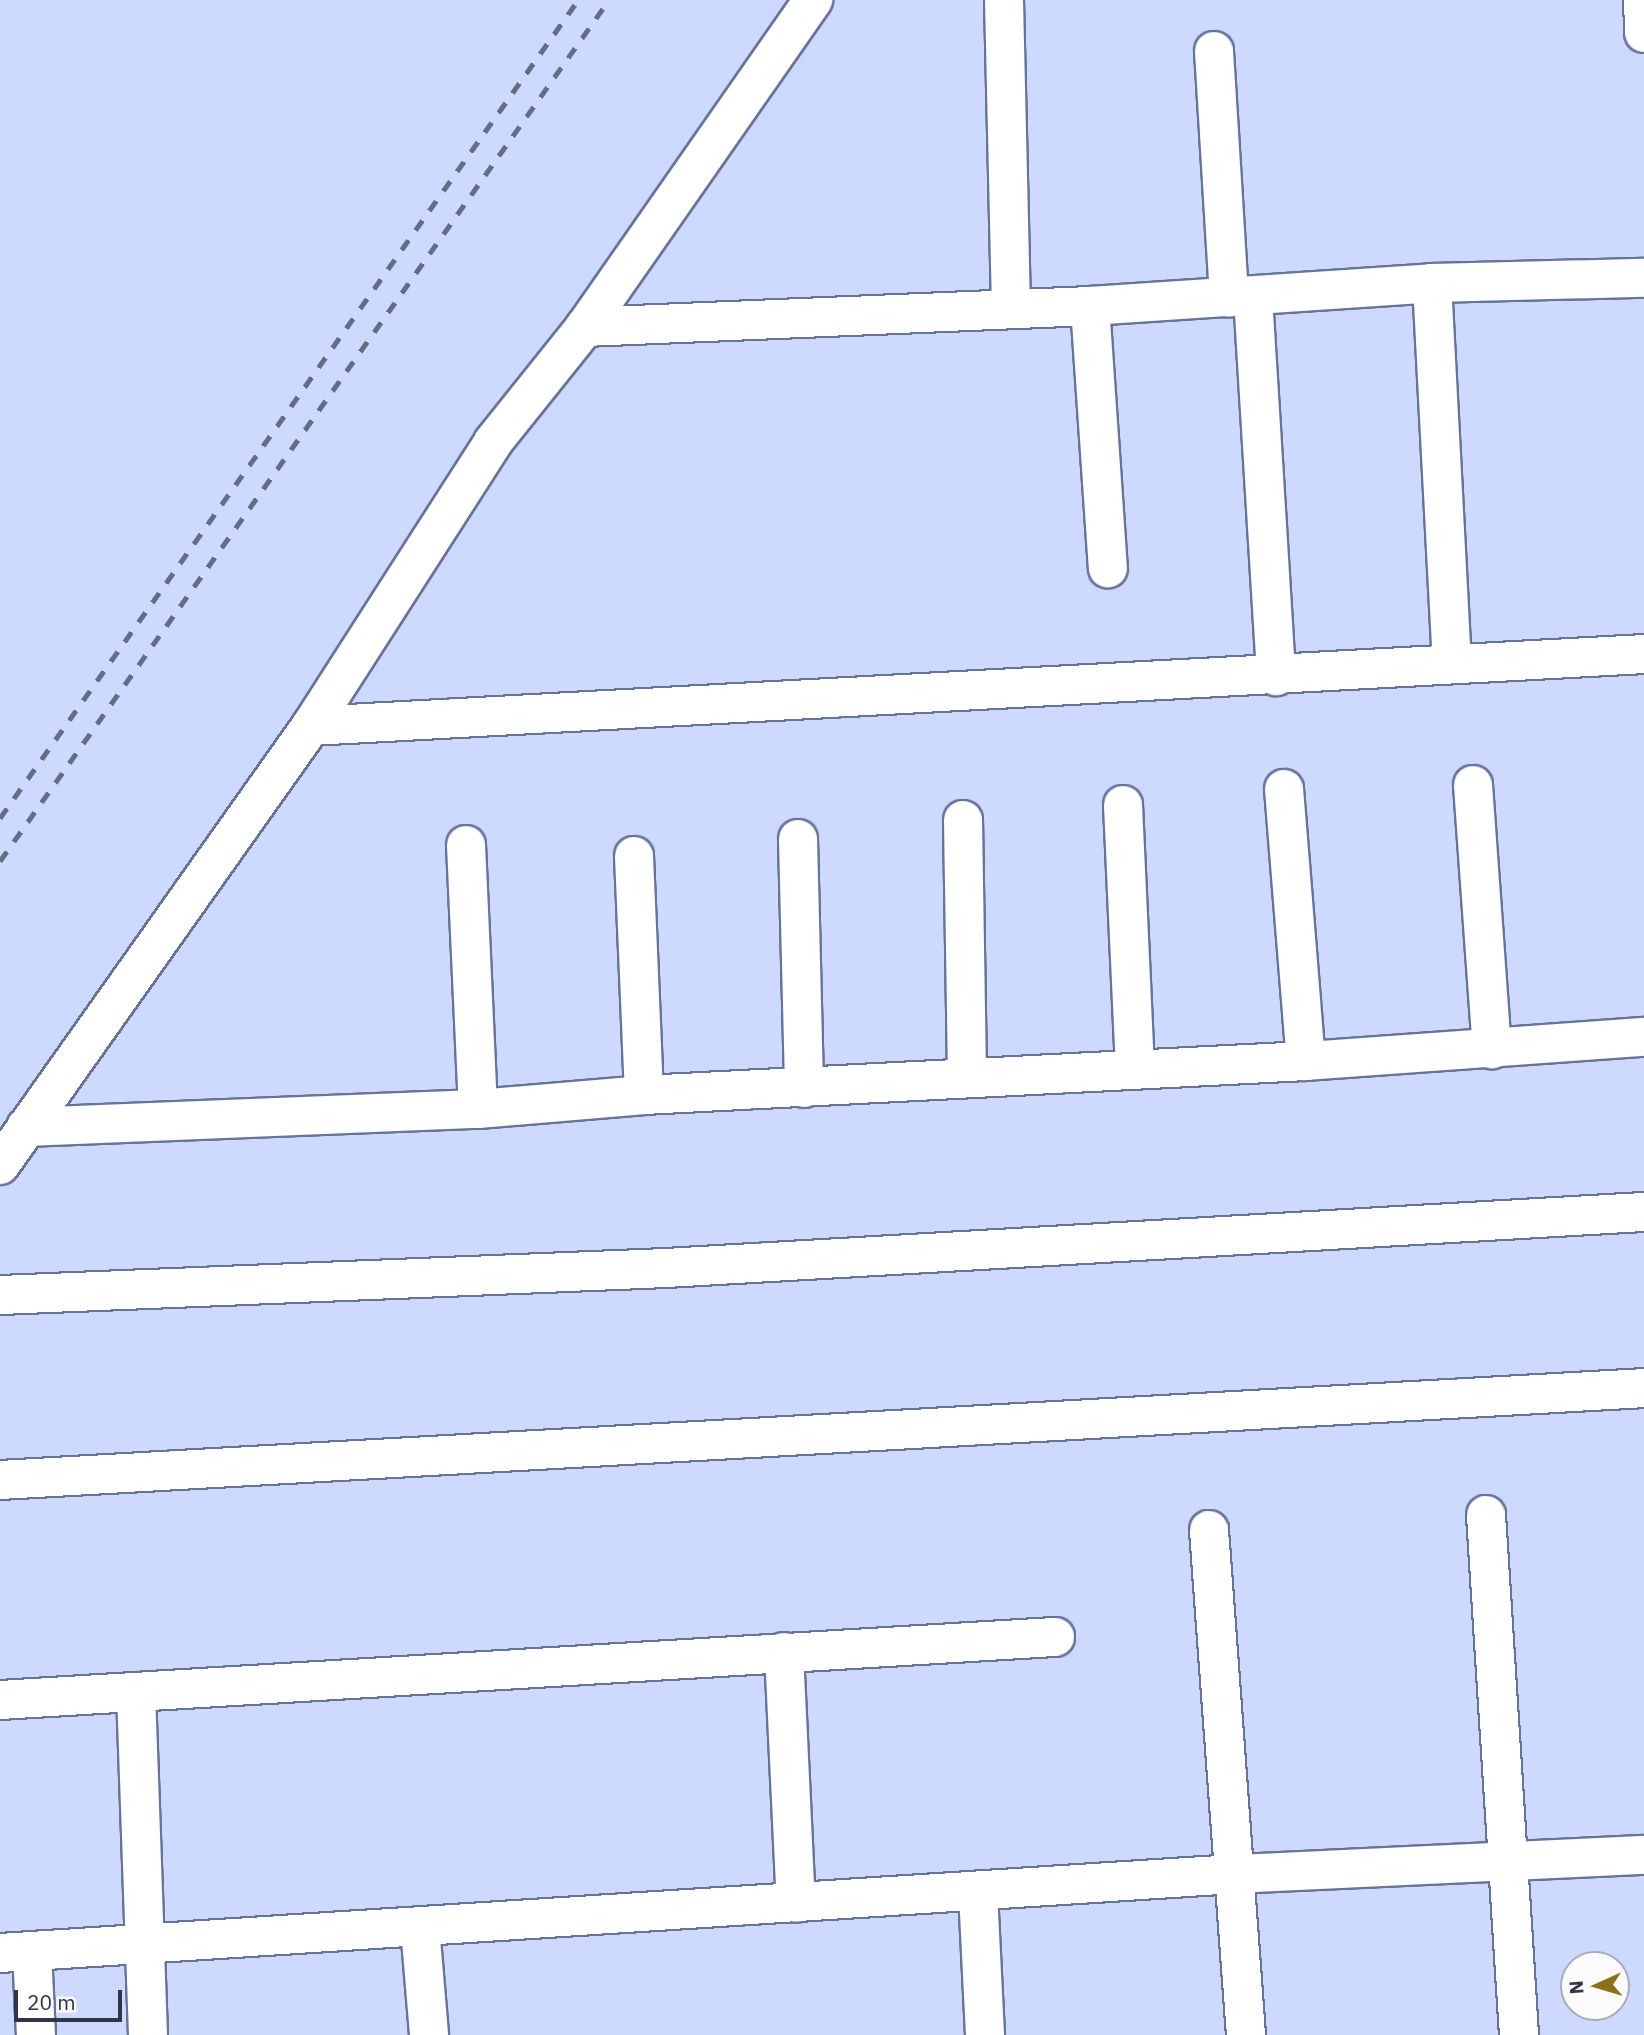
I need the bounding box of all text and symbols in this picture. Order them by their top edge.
north arrow [1560,1951,1630,2021]
scale bar [18,1976,126,2020]
text: N [1564,1980,1588,1995]
text: 20 m [27,1988,76,2016]

